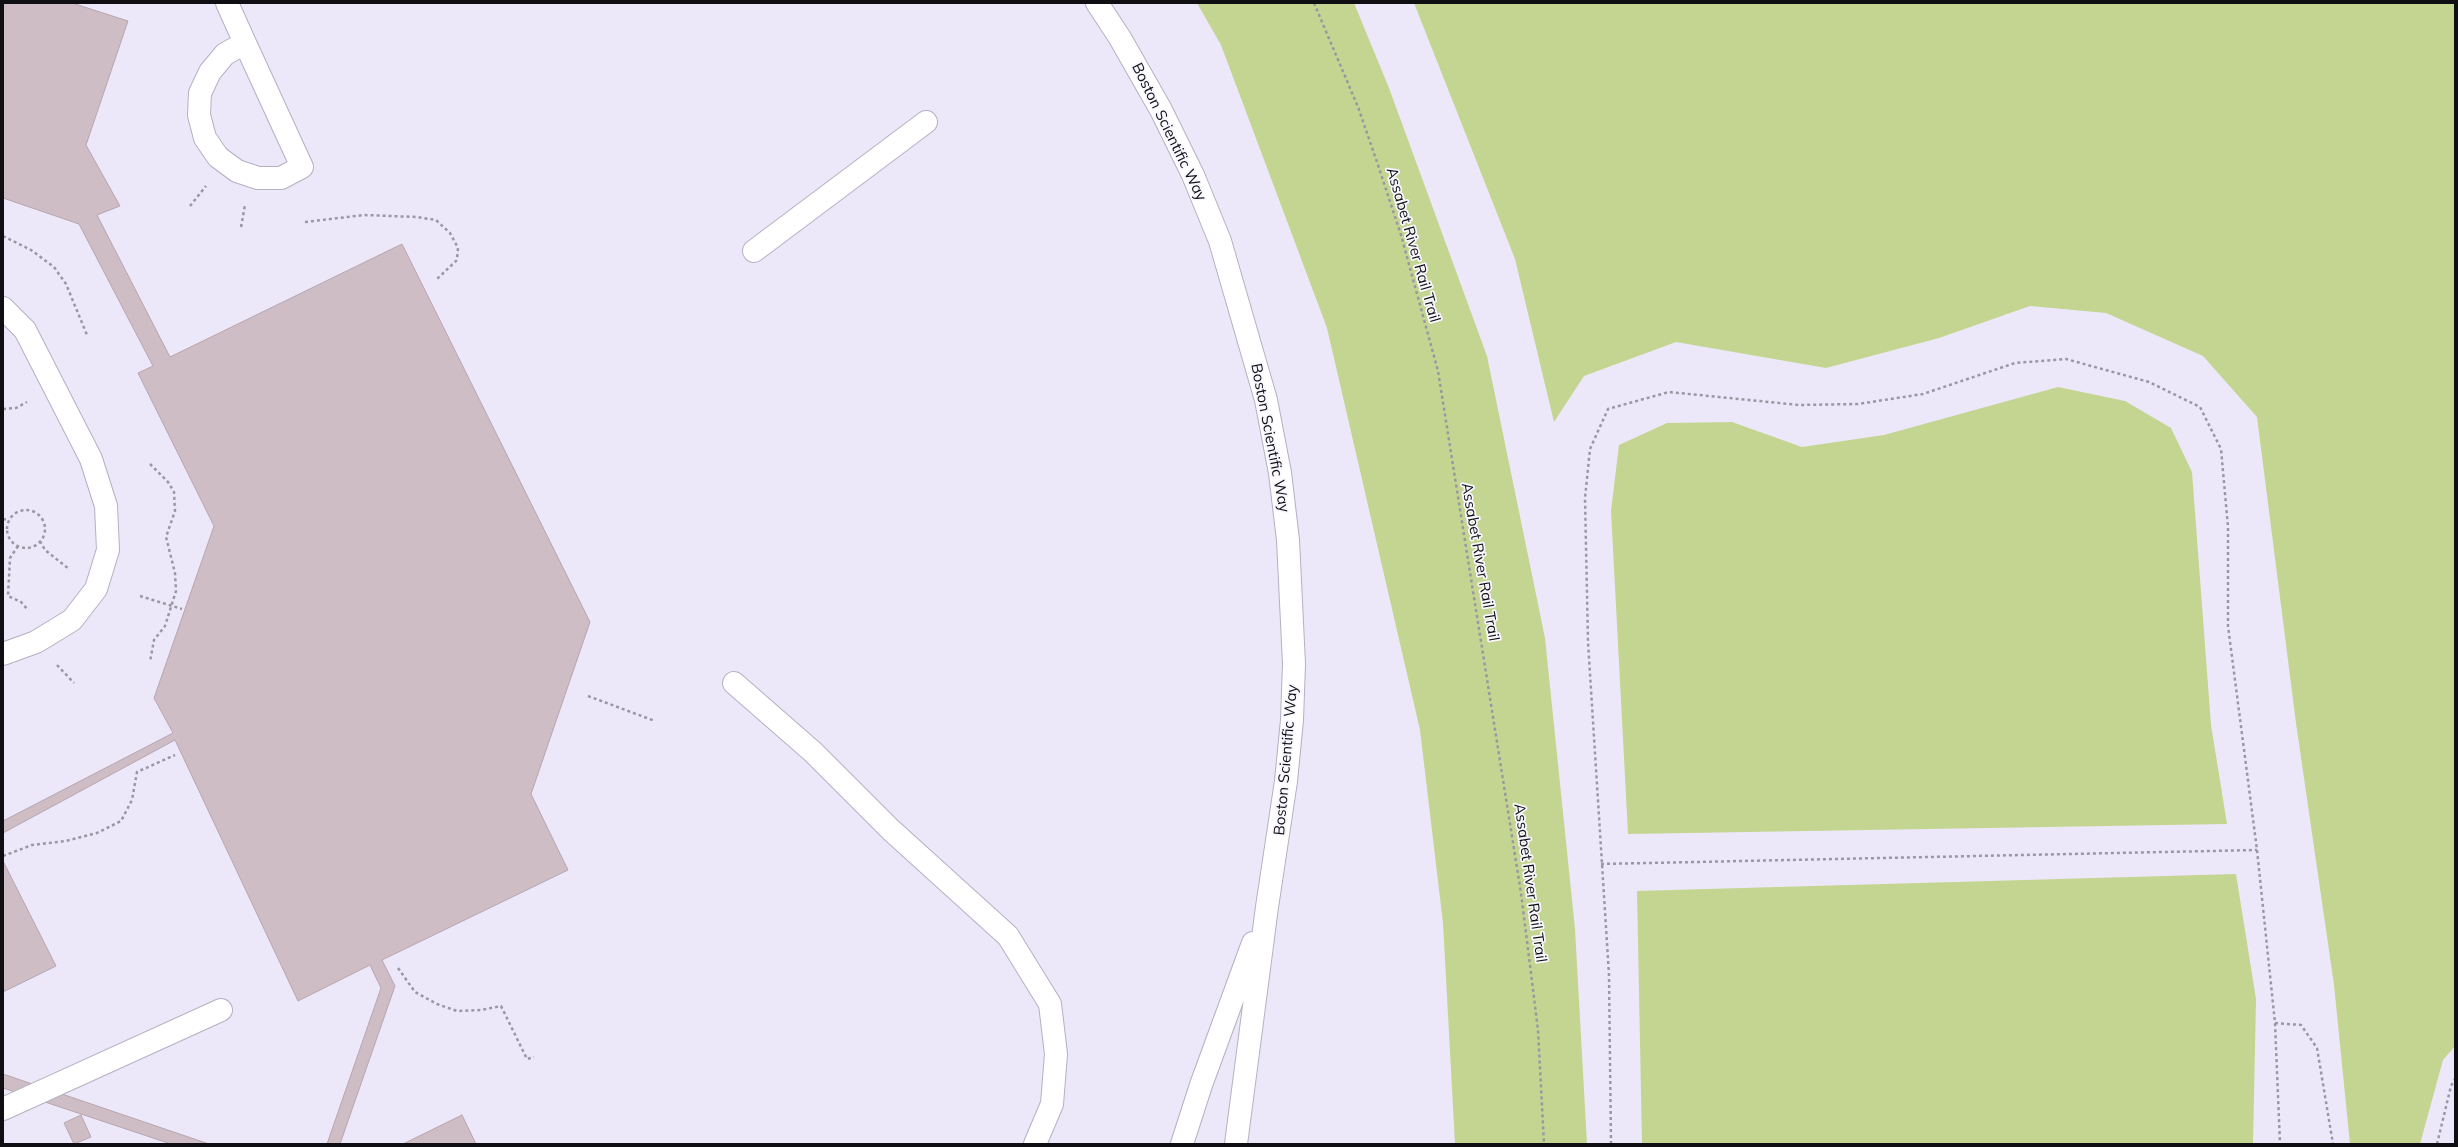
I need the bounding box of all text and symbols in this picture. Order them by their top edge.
street label: Boston Scientific Way [1128,60,1210,204]
street label: Assabet River Rail Trail [1382,165,1444,325]
street label: Boston Scientific Way [1247,362,1293,514]
street label: Assabet River Rail Trail [1457,482,1503,642]
street label: Boston Scientific Way [1270,684,1302,836]
street label: Assabet River Rail Trail [1510,802,1550,964]

